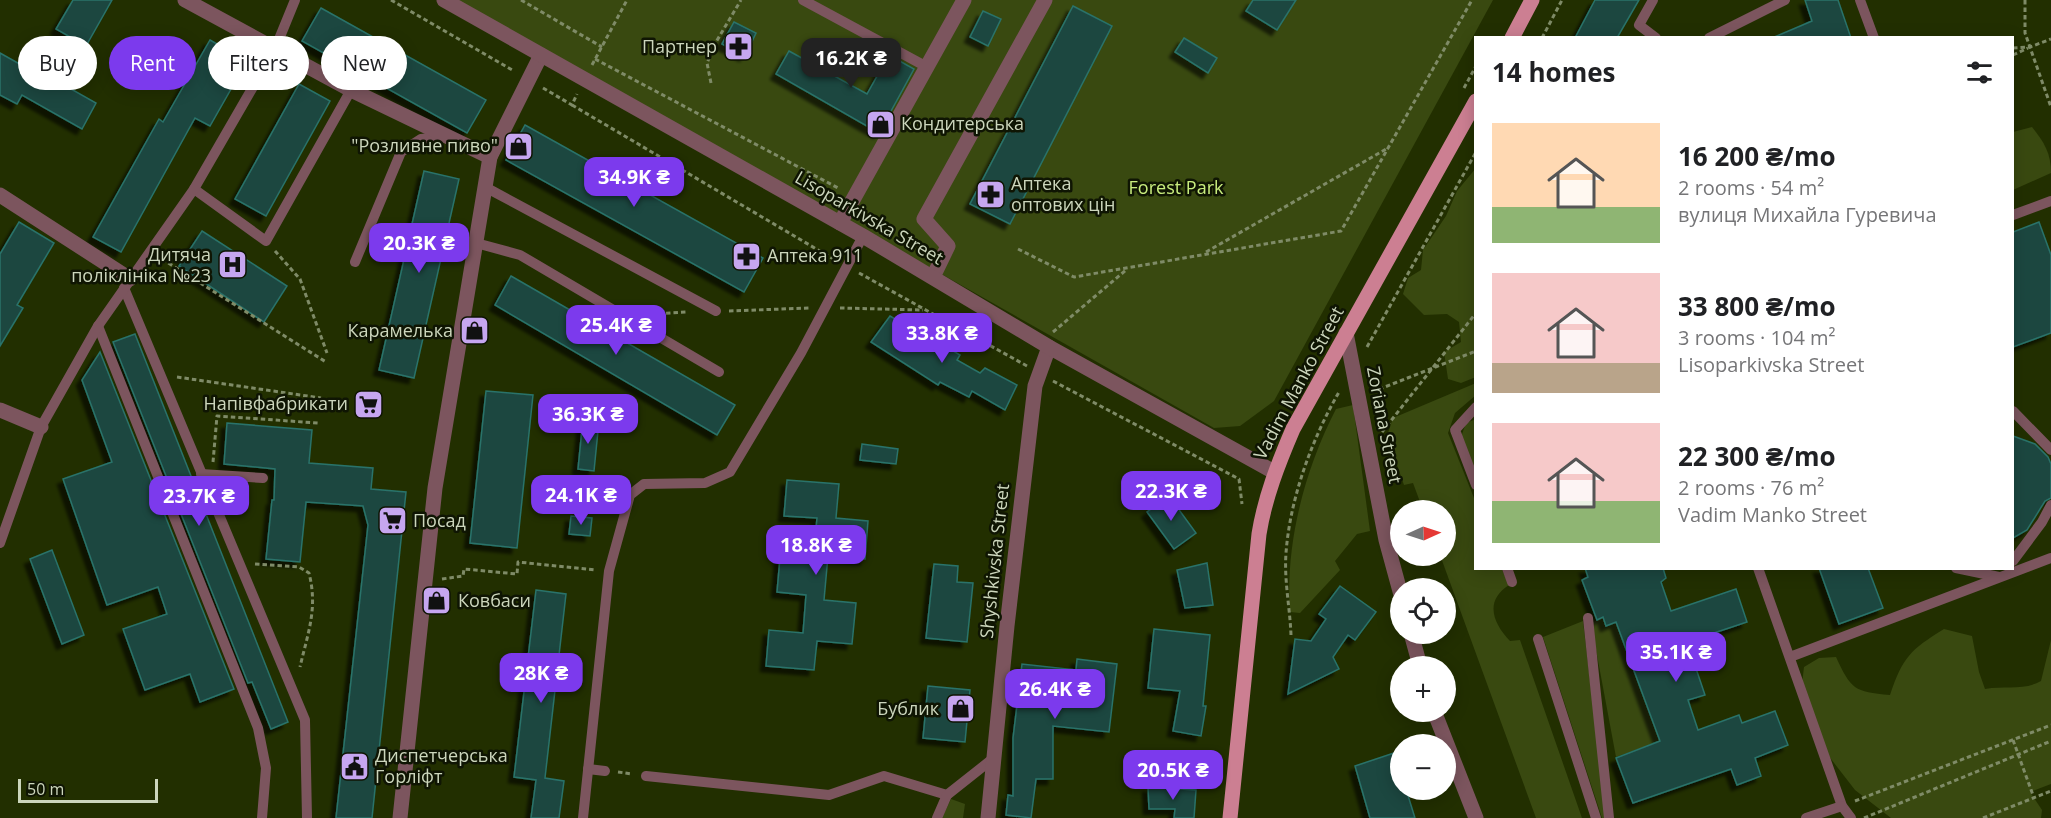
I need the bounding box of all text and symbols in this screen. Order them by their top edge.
pharmacy icon: Партнер [722,31,754,63]
place label: Партнер [642,34,717,58]
chip: Buy [18,36,97,90]
chip: Rent [109,36,196,90]
chip: Filters [208,36,309,90]
chip: New [321,36,407,90]
pin: 16.2K ₴ [796,38,906,89]
text: 16.2K ₴ [815,44,887,71]
text: 14 homes [1492,54,1616,90]
icon: filters [1963,56,1996,89]
shop icon: Кондитерська [864,108,896,140]
place label: Кондитерська [901,111,1024,135]
shop icon: "Розливне пиво" [503,130,535,162]
place label: "Розливне пиво" [351,133,498,157]
text: 16 200 ₴/mo [1678,138,1836,174]
icon: home [1540,147,1612,219]
pin: 34.9K ₴ [579,157,689,208]
text: 34.9K ₴ [598,163,670,190]
street label: Lisoparkivska Street [791,165,948,269]
place label: Аптека оптових цін [1011,171,1115,216]
text: 2 rooms · 54 m² [1678,174,1824,201]
park label: Forest Park [1129,175,1224,199]
pharmacy icon: Аптека оптових цін [974,178,1006,210]
text: вулиця Михайла Гуревича [1678,201,1937,228]
pin: 20.3K ₴ [364,223,474,274]
text: 20.3K ₴ [383,229,455,256]
pharmacy icon: Аптека 911 [730,240,762,272]
place label: Дитяча поліклініка №23 [71,242,211,287]
place label: Аптека 911 [767,243,863,267]
hospital icon: Дитяча поліклініка №23 [216,249,248,281]
text: 33 800 ₴/mo [1678,288,1836,324]
icon: home [1540,297,1612,369]
street label: Vadim Manko Street [1248,302,1349,463]
pin: 25.4K ₴ [561,305,671,356]
text: 25.4K ₴ [580,311,652,338]
pin: 33.8K ₴ [887,313,997,364]
shop icon: Карамелька [458,315,490,347]
place label: Карамелька [347,318,453,342]
text: 33.8K ₴ [906,319,978,346]
text: 3 rooms · 104 m² [1678,324,1836,351]
text: Lisoparkivska Street [1678,351,1864,378]
street label: Zoriana Street [1362,364,1408,486]
supermarket icon: Напівфабрикати [353,388,385,420]
place label: Напівфабрикати [203,391,348,415]
pin: 36.3K ₴ [533,394,643,445]
text: 36.3K ₴ [552,400,624,427]
text: 22 300 ₴/mo [1678,438,1836,474]
icon: home [1540,447,1612,519]
pin: 22.3K ₴ [1116,471,1226,522]
text: 2 rooms · 76 m² [1678,474,1824,501]
pin: 24.1K ₴ [526,475,636,526]
pin: 23.7K ₴ [144,476,254,527]
text: 22.3K ₴ [1135,477,1207,504]
text: 24.1K ₴ [545,481,617,508]
text: 23.7K ₴ [163,482,235,509]
street label: Shyshkivska Street [974,482,1014,639]
north arrow [1390,500,1456,566]
map controls [1390,500,1456,800]
text: Vadim Manko Street [1678,501,1867,528]
supermarket icon: Посад [376,505,408,537]
place label: Посад [413,508,466,532]
pin: 18.8K ₴ [761,525,871,576]
text: 18.8K ₴ [780,531,852,558]
button: locate [1390,578,1456,644]
shop icon: Ковбаси [421,585,453,617]
place label: Ковбаси [458,588,531,612]
pin: 35.1K ₴ [1621,632,1731,683]
text: 35.1K ₴ [1640,638,1712,665]
pin: 28K ₴ [499,653,583,704]
button: + [1390,656,1456,722]
text: 28K ₴ [514,659,568,686]
pin: 26.4K ₴ [1000,669,1110,720]
text: 26.4K ₴ [1019,675,1091,702]
shop icon: Бублик [944,693,976,725]
place label: Бублик [877,696,940,720]
button: − [1390,734,1456,800]
place label: Диспетчерська Горліфт [375,743,508,788]
public building icon: Диспетчерська Горліфт [338,750,370,782]
pin: 20.5K ₴ [1118,750,1228,801]
text: 20.5K ₴ [1137,756,1209,783]
scale bar [18,776,158,804]
text: 50 m [27,778,64,800]

